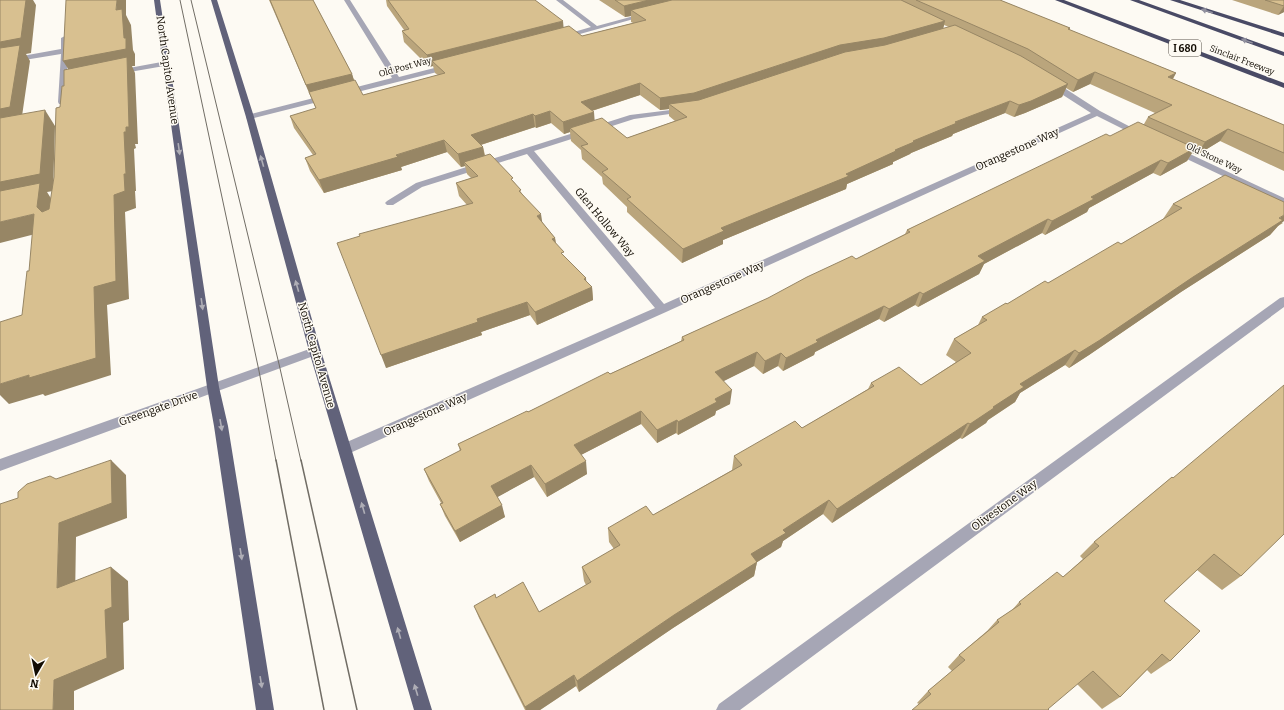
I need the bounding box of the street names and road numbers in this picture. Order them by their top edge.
street label: North Capitol Avenue [153,15,182,125]
road number: I 680 [1169,40,1201,56]
street label: Sinclair Freeway [1208,43,1276,77]
street label: Old Post Way [378,55,433,79]
street label: Orangestone Way [973,125,1061,174]
street label: Old Stone Way [1185,141,1244,175]
street label: Glen Hollow Way [572,185,638,260]
street label: Orangestone Way [678,258,766,307]
street label: North Capitol Avenue [295,301,338,410]
street label: Greengate Drive [117,388,199,429]
street label: Orangestone Way [381,390,469,439]
street label: Olivestone Way [969,477,1040,534]

